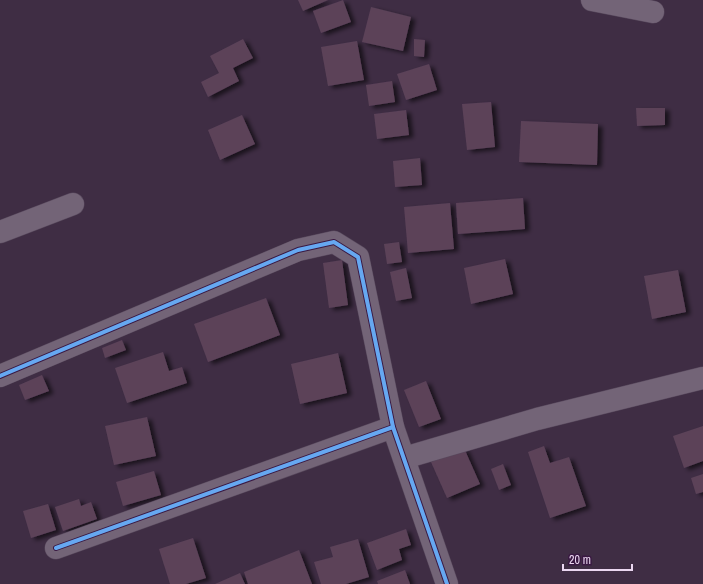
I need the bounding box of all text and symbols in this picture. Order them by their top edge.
scale bar [563,546,632,572]
text: 20 m [569,552,591,568]

